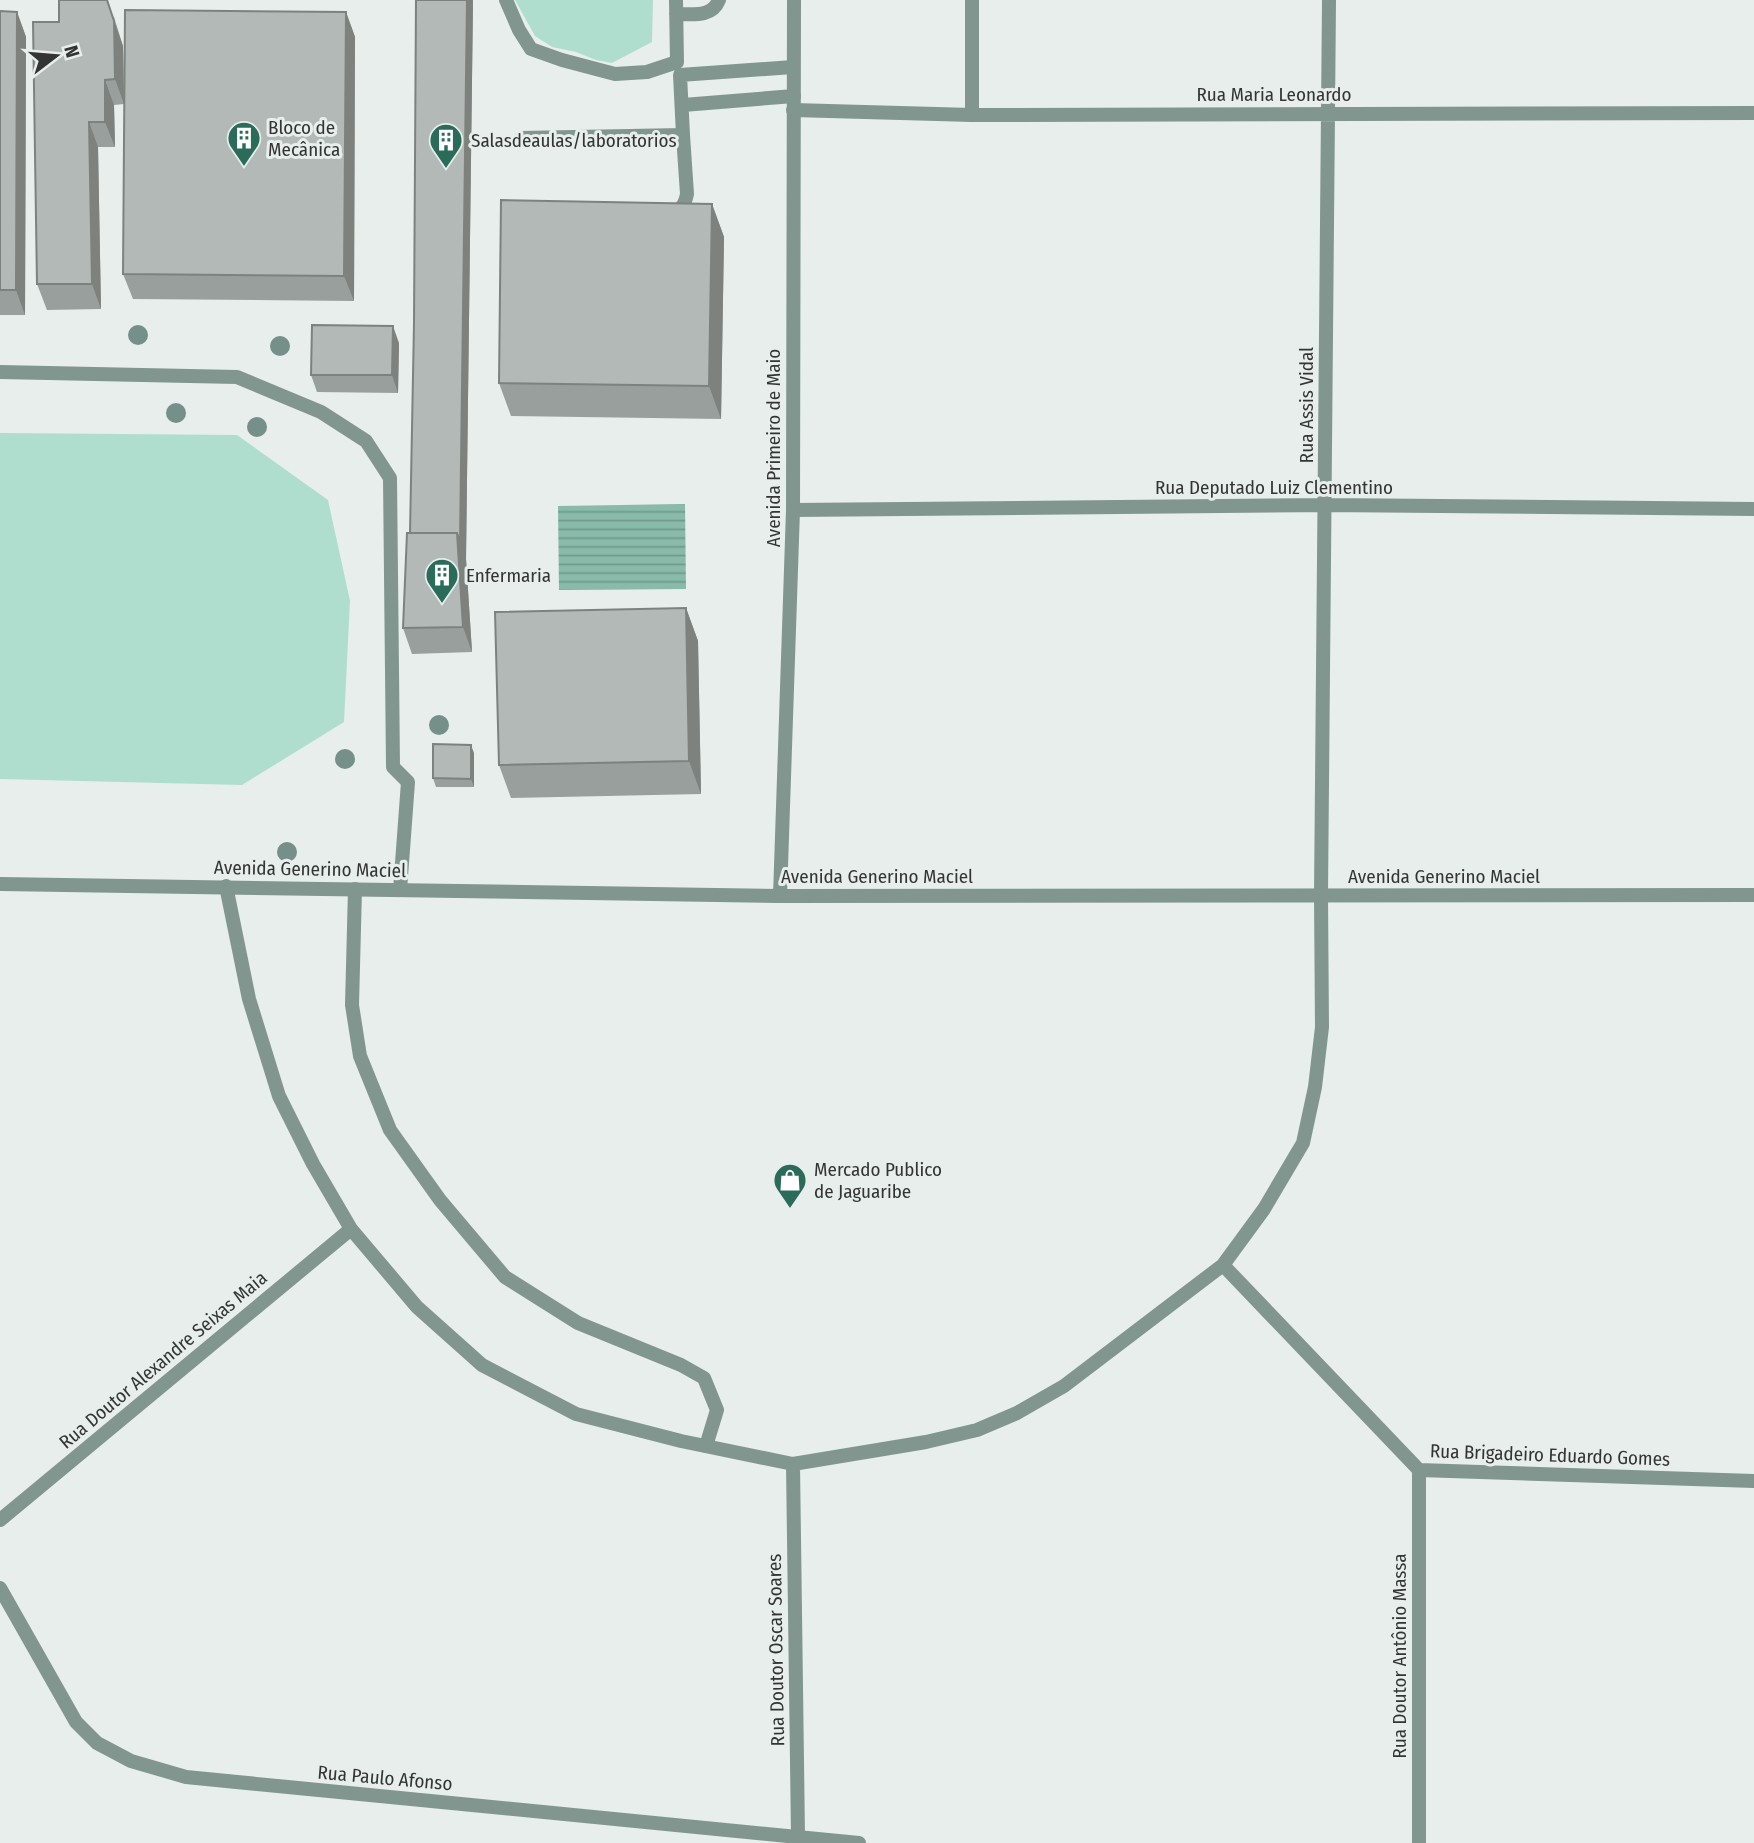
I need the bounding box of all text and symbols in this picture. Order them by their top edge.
north arrow [21,21,91,91]
text: N [59,43,84,60]
street label: Rua Maria Leonardo [1196,83,1352,106]
place label: Bloco de Mecânica [268,116,340,161]
building icon: Bloco de Mecânica [225,119,263,168]
building icon: Salasdeaulas/laboratorios [427,121,465,170]
place label: Salasdeaulas/laboratorios [471,129,677,152]
street label: Rua Assis Vidal [1295,347,1318,463]
street label: Avenida Primeiro de Maio [762,349,785,547]
street label: Rua Deputado Luiz Clementino [1155,476,1393,499]
building icon: Enfermaria [423,556,461,605]
place label: Enfermaria [466,564,551,587]
street label: Avenida Generino Maciel [214,856,406,882]
street label: Avenida Generino Maciel [781,865,973,888]
street label: Avenida Generino Maciel [1348,865,1540,888]
place label: Mercado Publico de Jaguaribe [814,1158,942,1203]
shop icon: Mercado Publico de Jaguaribe [771,1161,809,1210]
street label: Rua Doutor Alexandre Seixas Maia [54,1266,272,1454]
street label: Rua Brigadeiro Eduardo Gomes [1429,1439,1671,1471]
street label: Rua Doutor Antônio Massa [1388,1553,1411,1759]
street label: Rua Doutor Oscar Soares [763,1554,789,1746]
street label: Rua Paulo Afonso [317,1761,453,1795]

